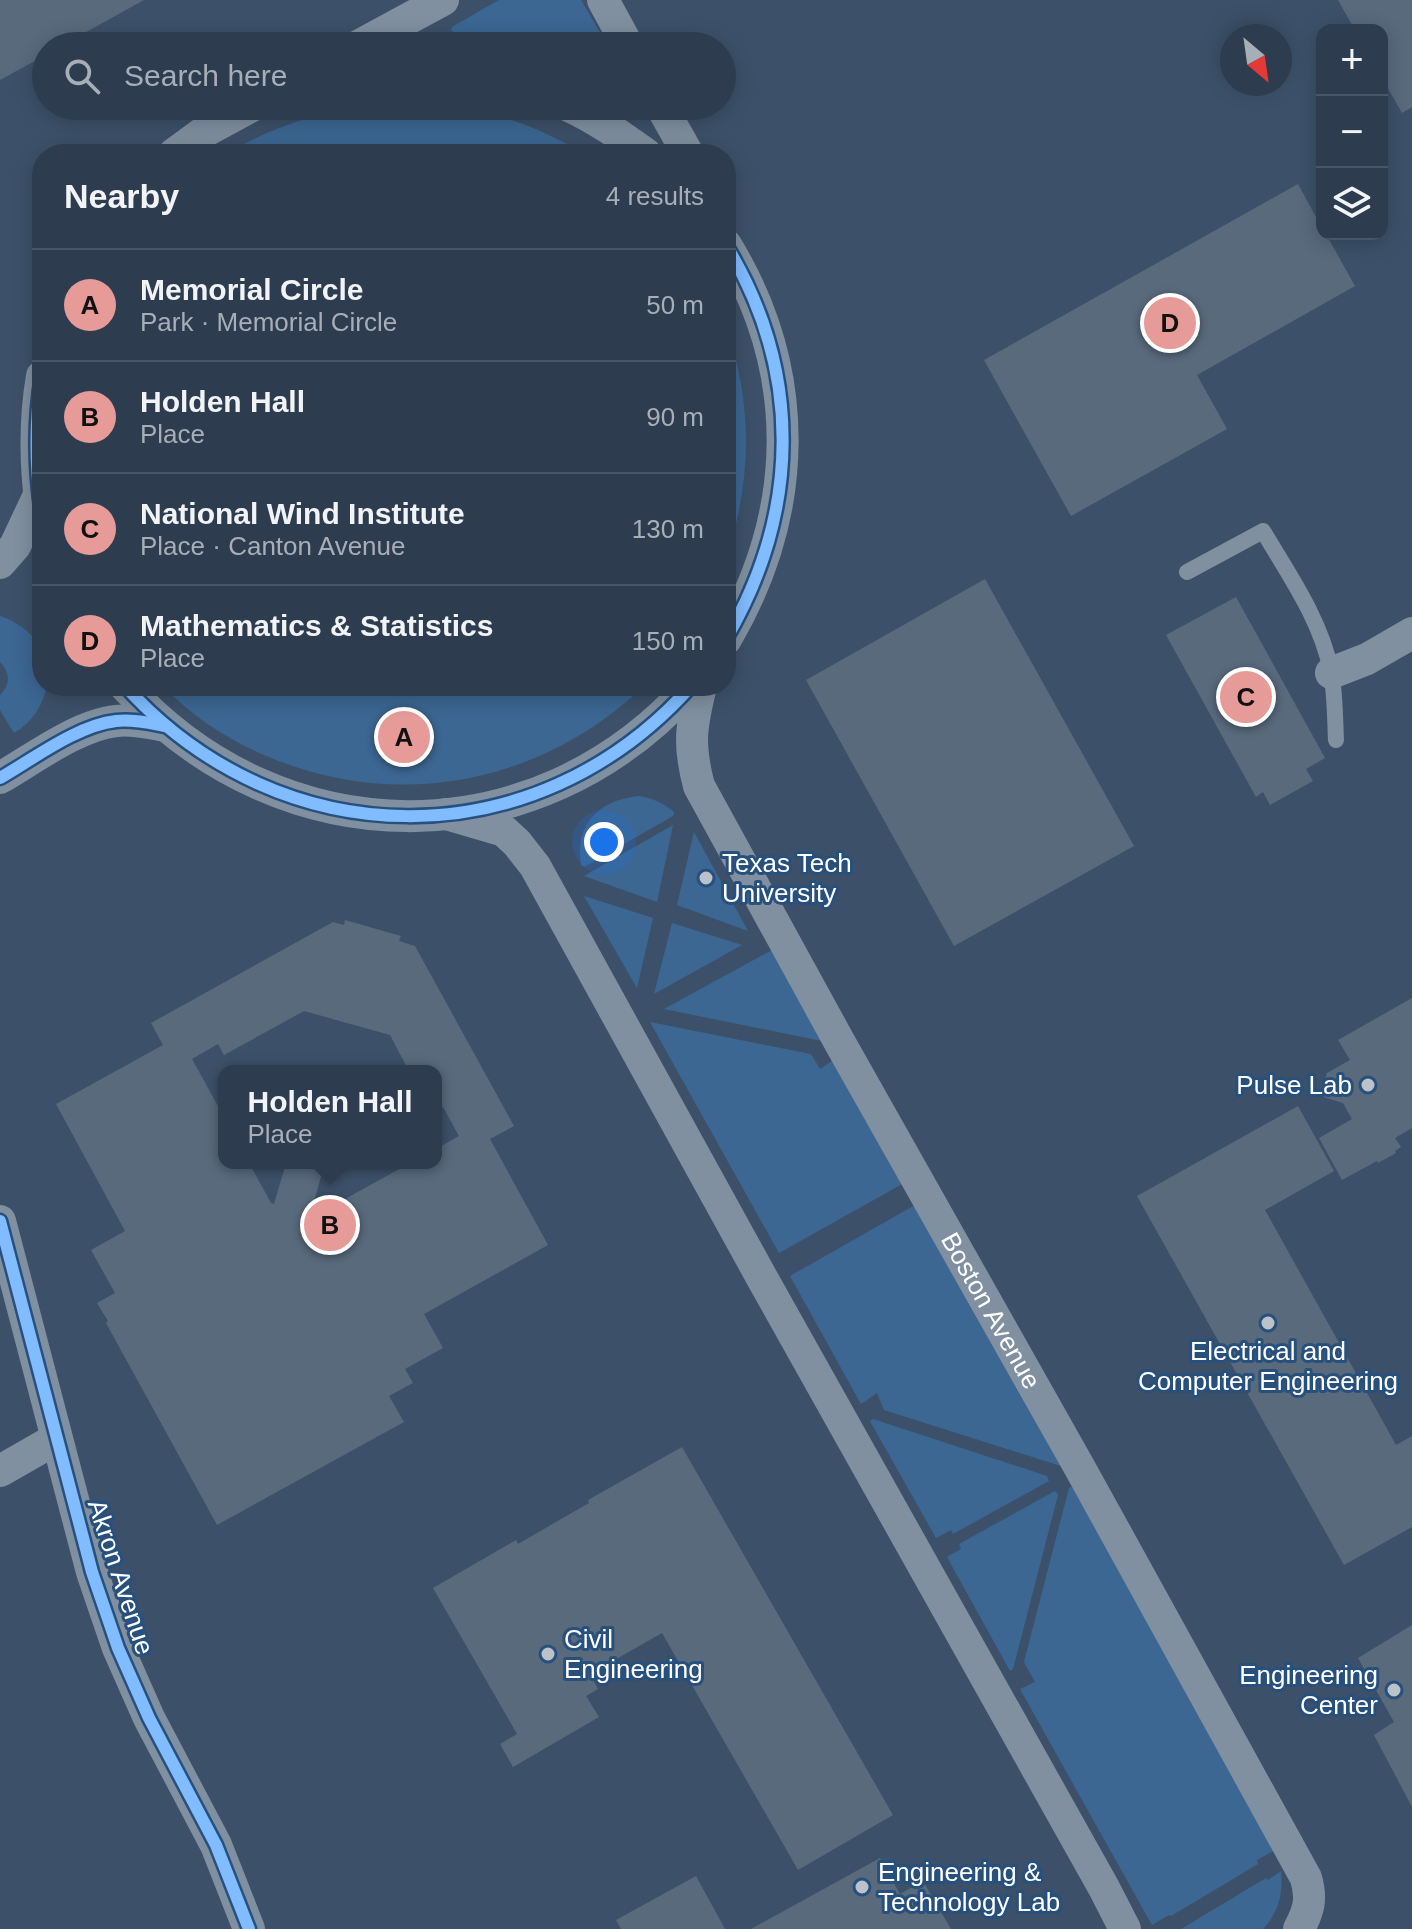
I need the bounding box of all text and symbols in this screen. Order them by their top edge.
north arrow [1220,24,1292,96]
map controls [1316,24,1388,240]
button: + [1316,24,1388,96]
search box [32,32,736,120]
icon: search [60,54,104,98]
text: Search here [124,59,287,92]
button: − [1316,96,1388,168]
button: layers [1316,168,1388,240]
text: Nearby [64,177,179,215]
text: 4 results [606,181,704,211]
text: Memorial Circle [140,273,363,306]
text: A [81,290,99,320]
text: 50 m [646,290,704,320]
pin: D [1144,293,1196,353]
text: Park · Memorial Circle [140,307,397,337]
text: Holden Hall [140,385,305,418]
text: B [81,402,99,432]
text: 90 m [646,402,704,432]
text: Place [140,419,205,449]
text: National Wind Institute [140,497,465,530]
text: C [81,514,99,544]
text: 130 m [632,514,704,544]
text: Place · Canton Avenue [140,531,405,561]
text: Mathematics & Statistics [140,609,493,642]
text: D [81,626,99,656]
text: 150 m [632,626,704,656]
text: Place [140,643,205,673]
pin: C [1220,667,1272,727]
pin: A [378,707,430,767]
your location [584,822,624,862]
place label: Texas Tech University [722,848,852,908]
marker: Texas Tech University [697,869,715,887]
popup [218,1065,442,1169]
place label: Pulse Lab [1236,1070,1352,1100]
marker: Pulse Lab [1359,1076,1377,1094]
text: Holden Hall [247,1085,413,1118]
text: Place [247,1119,313,1149]
pin: B [304,1195,356,1255]
street label: Boston Avenue [935,1227,1047,1394]
marker: Electrical and Computer Engineering [1259,1314,1277,1332]
place label: Electrical and Computer Engineering [1138,1336,1398,1396]
street label: Akron Avenue [82,1496,160,1658]
place label: Civil Engineering [564,1624,703,1684]
marker: Civil Engineering [539,1645,557,1663]
place label: Engineering Center [1239,1660,1378,1720]
marker: Engineering Center [1385,1681,1403,1699]
place label: Engineering & Technology Lab [878,1857,1060,1917]
marker: Engineering & Technology Lab [853,1878,871,1896]

